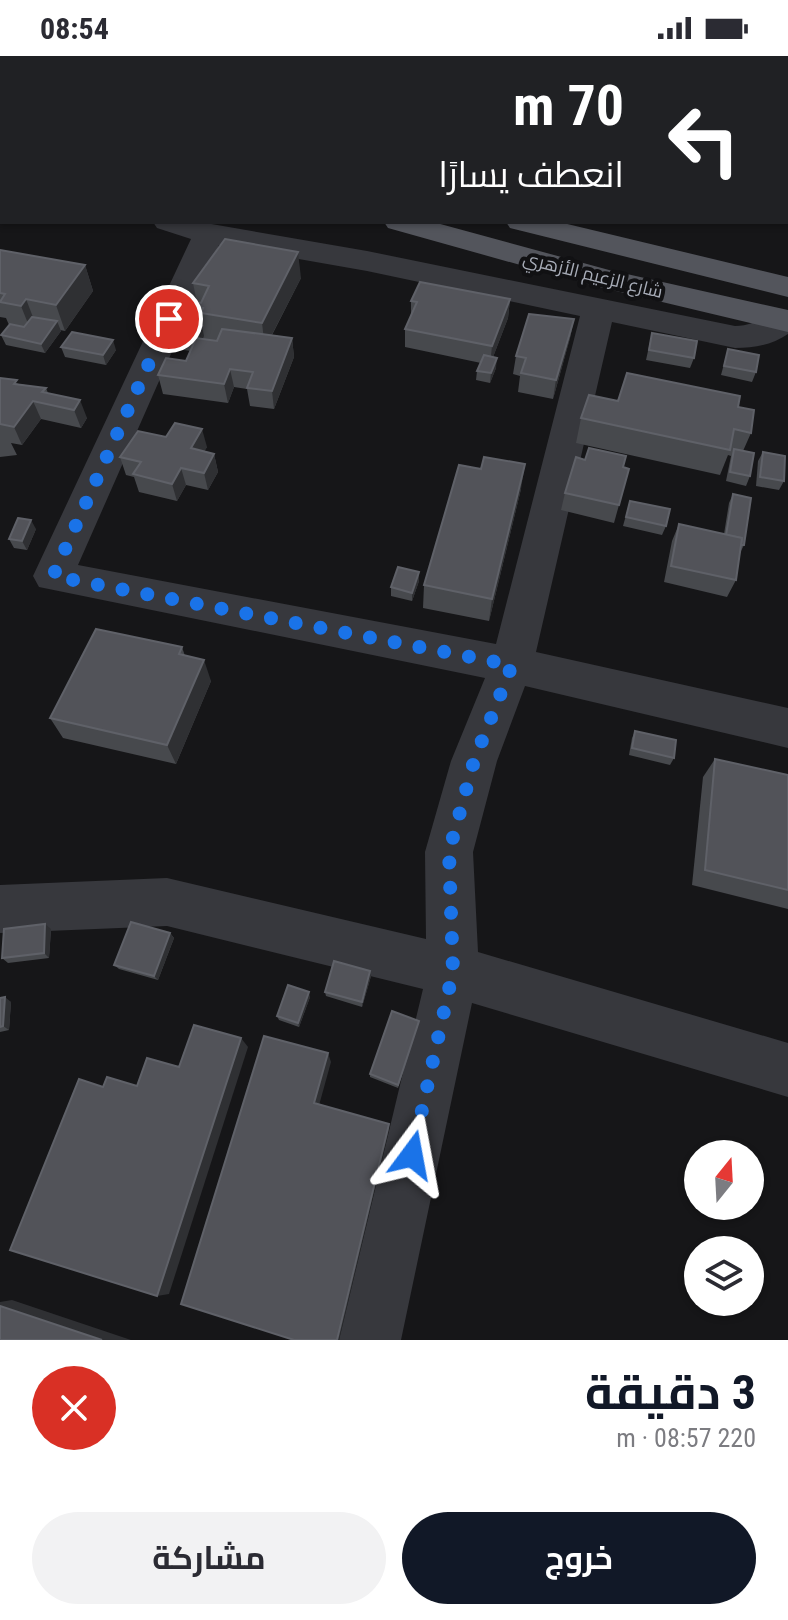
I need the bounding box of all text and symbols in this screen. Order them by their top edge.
text: 08:54 [40,11,109,46]
text: 70 m [513,73,624,139]
icon: left [652,88,756,192]
text: انعطف يسارًا [438,154,624,196]
street label: شارع الزعيم الأزهري [520,247,665,306]
pin [135,285,203,353]
icon: arrive [147,297,191,341]
position arrow [370,1113,454,1197]
north arrow [684,1140,764,1220]
map controls [684,1140,764,1316]
button: layers [684,1236,764,1316]
text: 3 دقيقة [585,1364,756,1421]
button: close [32,1366,116,1450]
text: 220 m · 08:57 [616,1423,756,1453]
button: مشاركة [32,1512,386,1604]
button: خروج [402,1512,756,1604]

